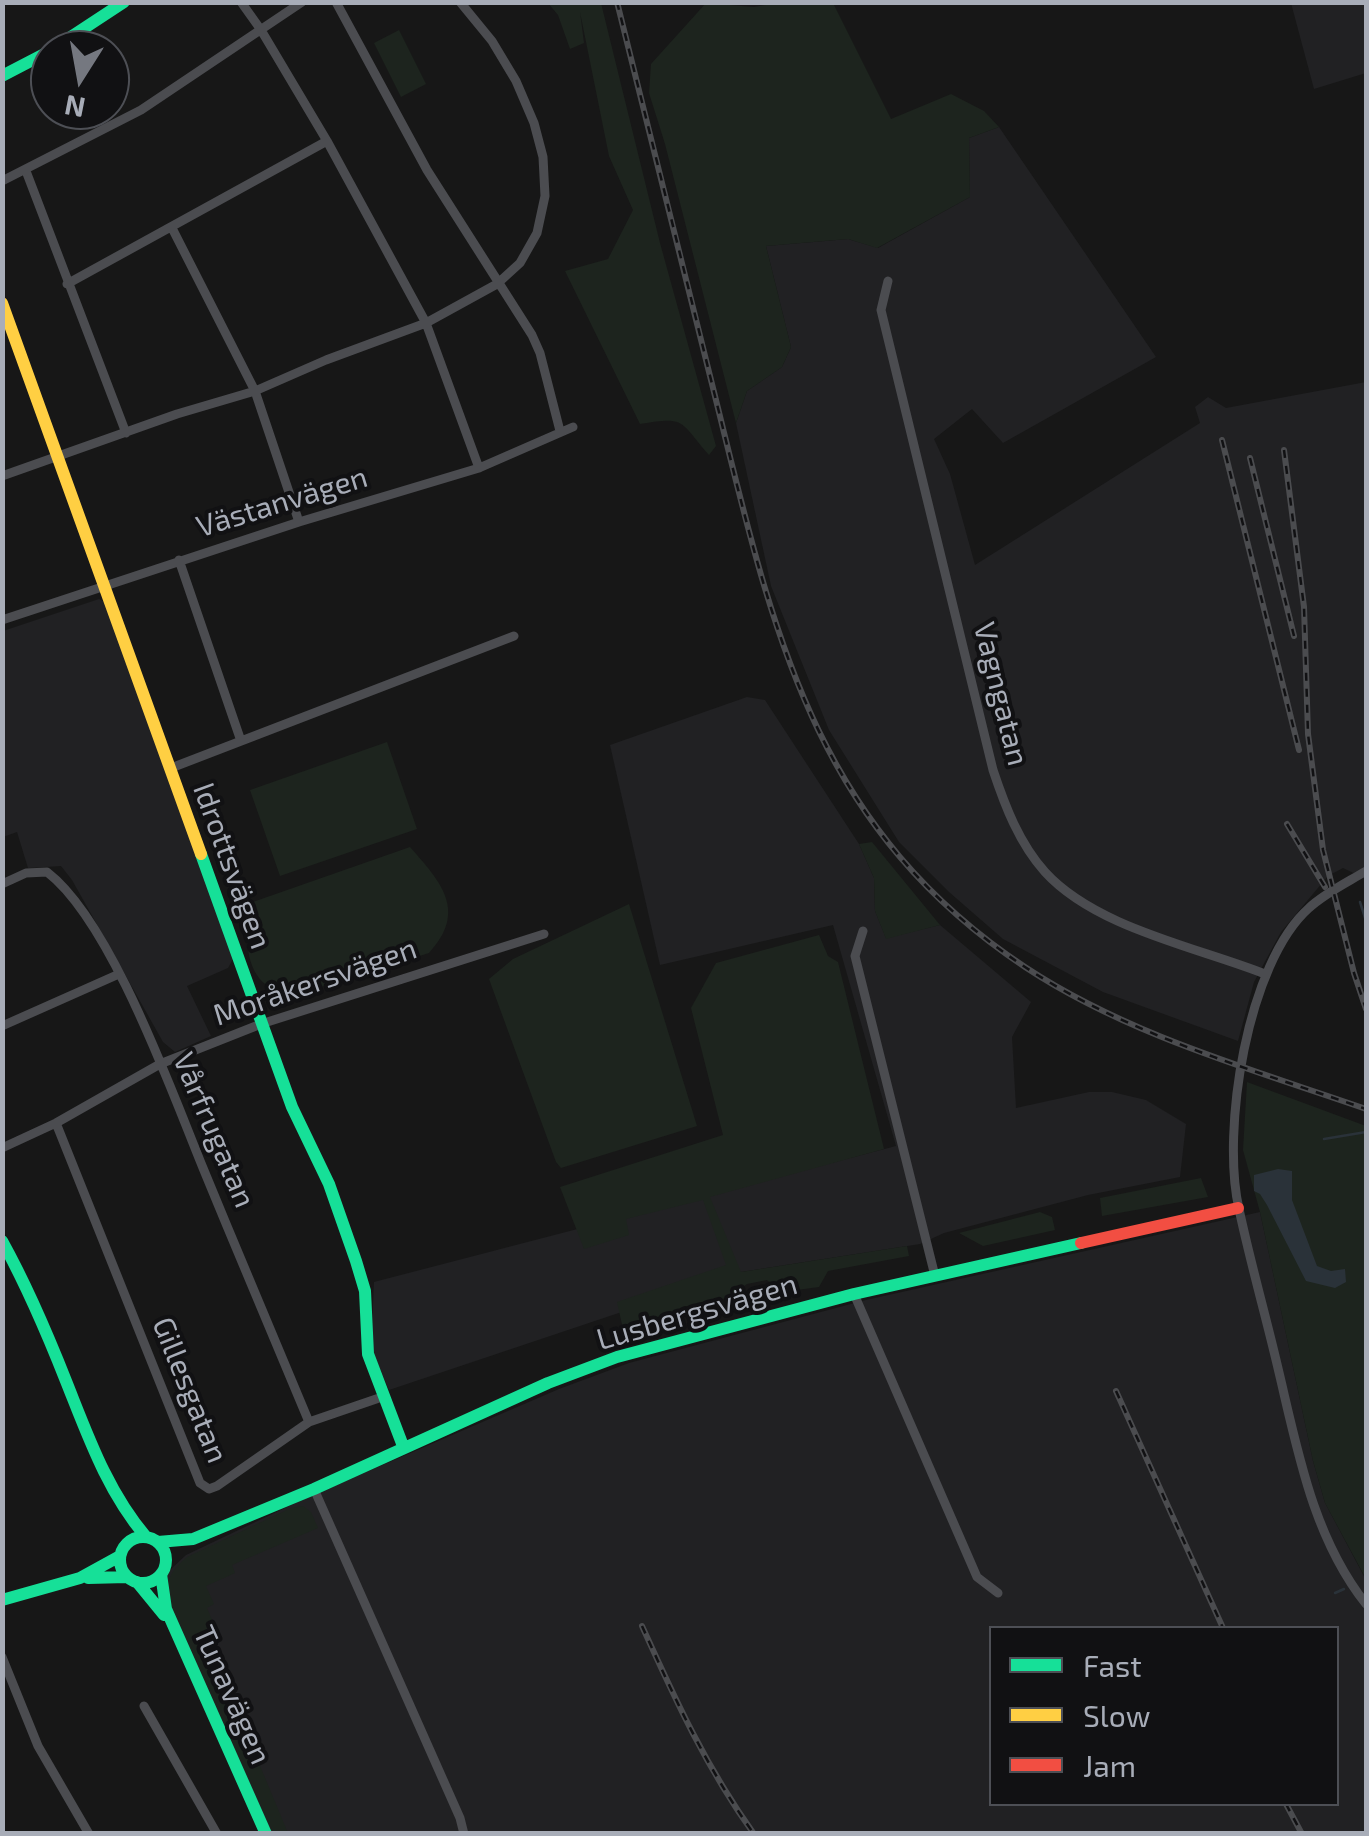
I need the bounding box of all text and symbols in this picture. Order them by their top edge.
north arrow [30,30,130,130]
text: N [61,89,88,126]
street label: Västanvägen [192,459,372,545]
street label: Vagngatan [966,619,1036,769]
street label: Idrottsvägen [185,778,279,954]
street label: Moråkersvägen [209,930,421,1034]
street label: Vårfrugatan [165,1047,263,1213]
street label: Lusbergsvägen [592,1266,802,1358]
street label: Gillesgatan [144,1312,236,1468]
street label: Tunavägen [185,1620,279,1770]
legend [989,1626,1339,1806]
text: Fast [1083,1647,1142,1683]
text: Slow [1083,1697,1150,1733]
text: Jam [1083,1747,1136,1783]

